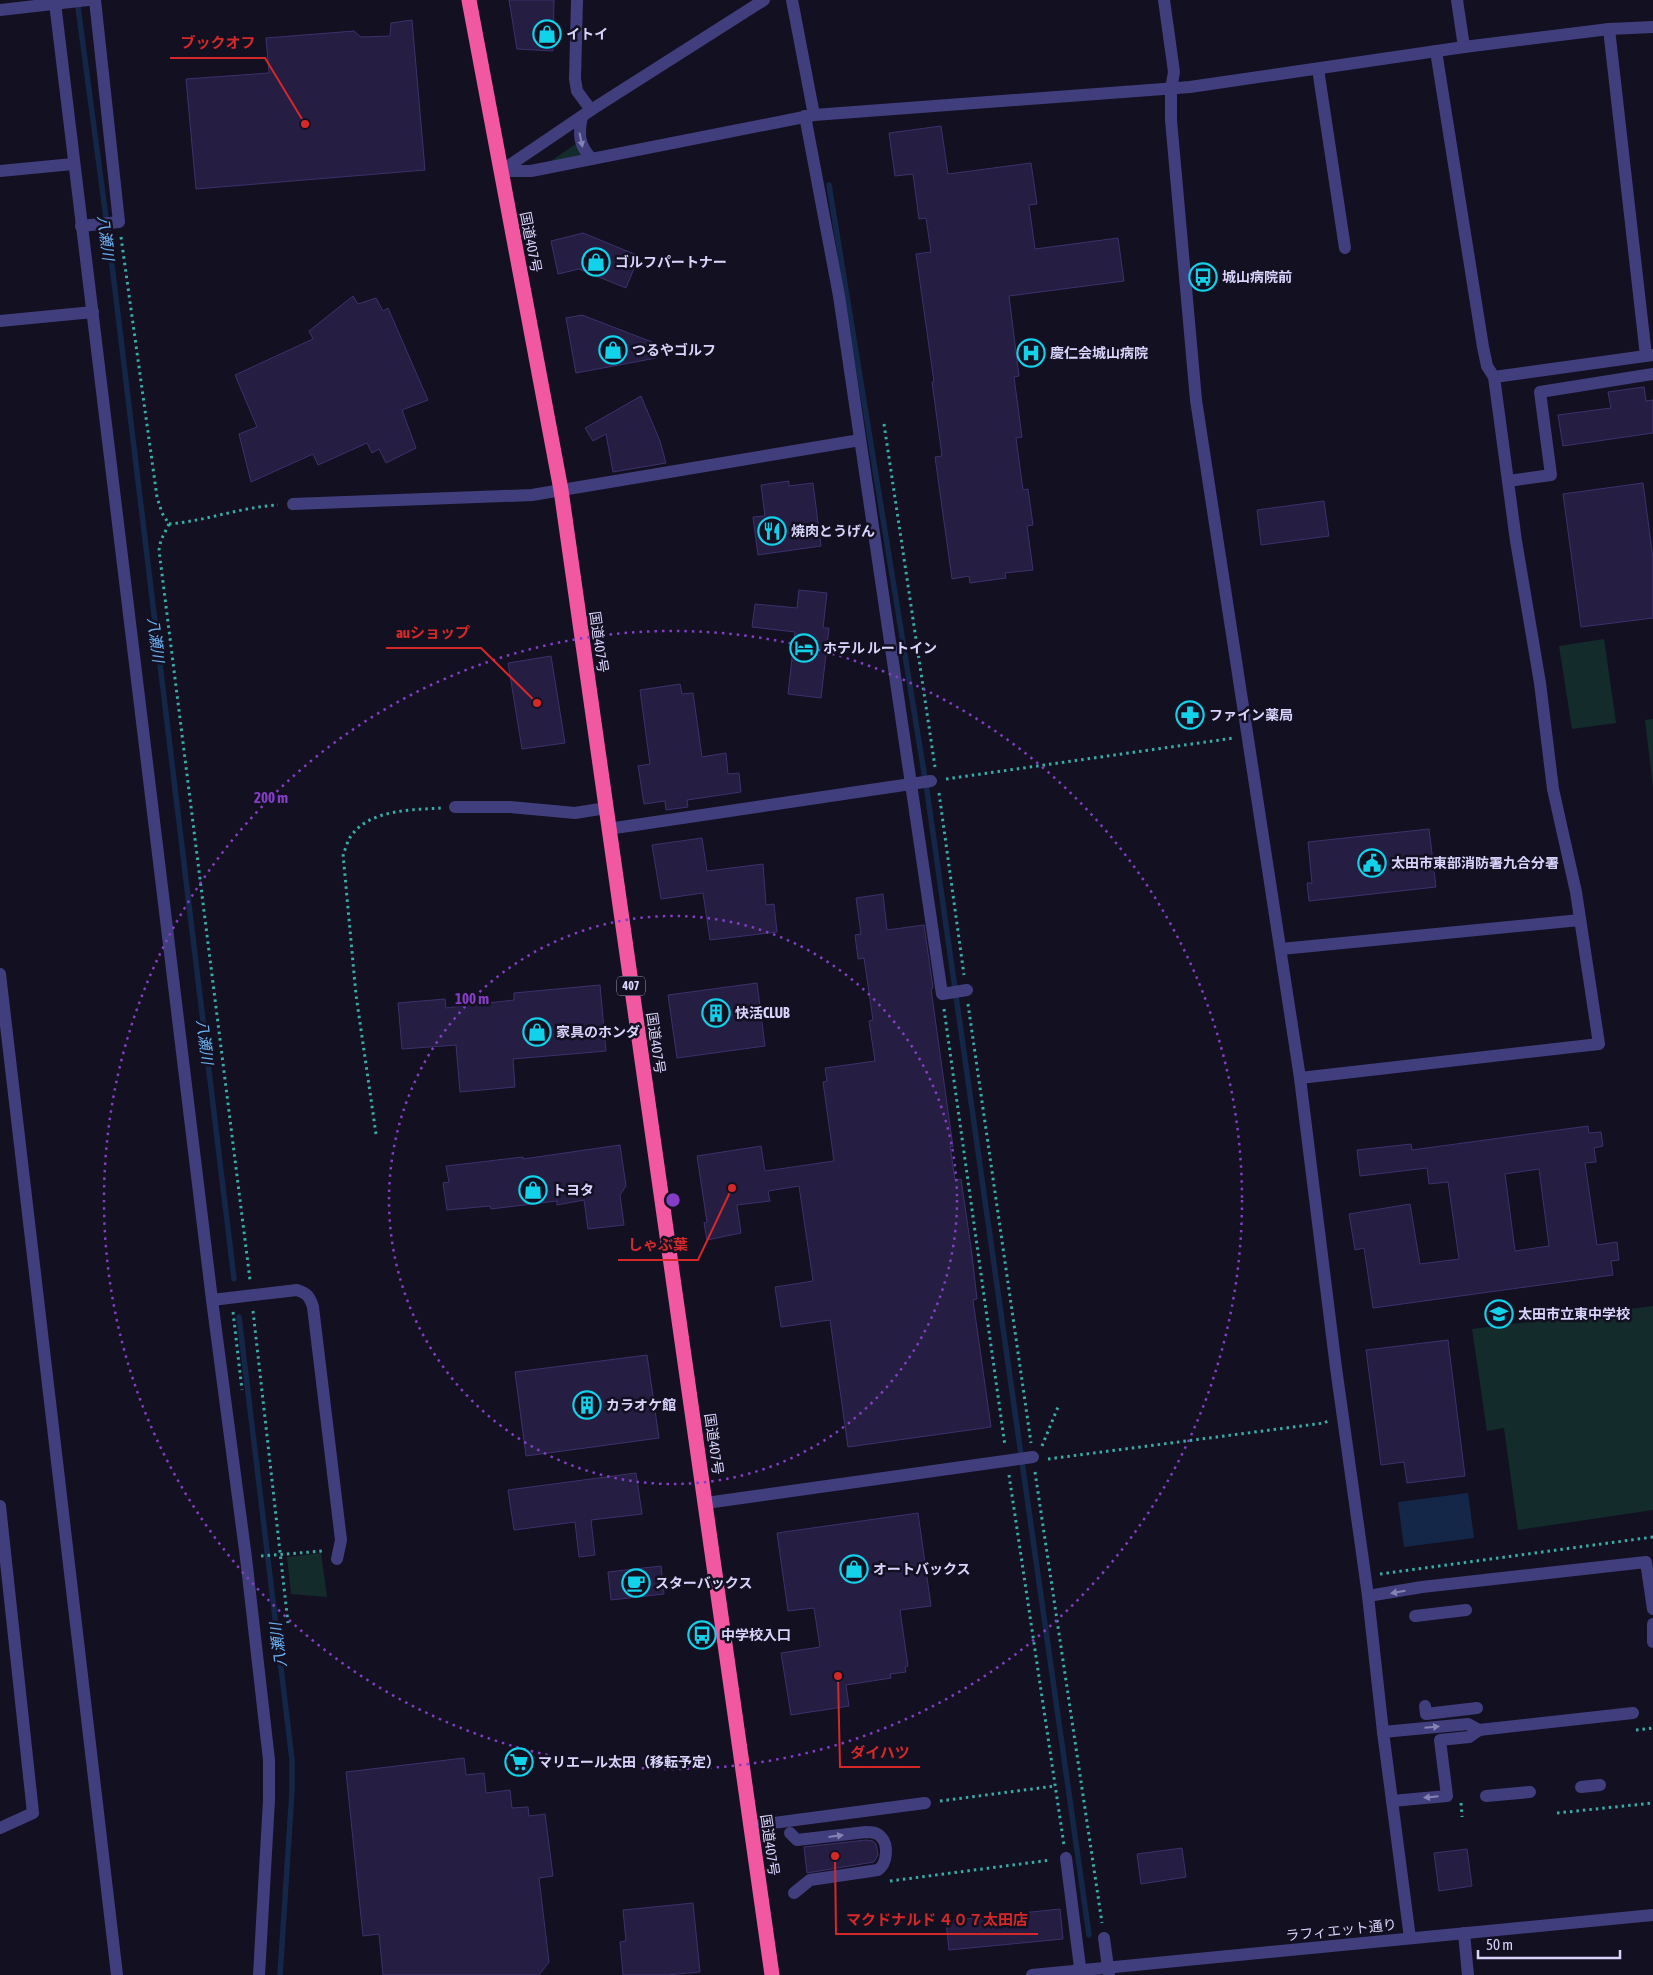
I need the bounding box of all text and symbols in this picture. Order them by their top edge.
shop icon: イトイ [532,19,562,49]
place label: イトイ [566,26,608,42]
callout: ブックオフ [170,28,265,58]
text: ブックオフ [180,34,256,51]
one-way arrow [577,132,585,147]
street label: 国道407号 [517,210,545,274]
water label: 八瀬川 [95,215,117,263]
shop icon: ゴルフパートナー [581,247,611,277]
place label: ゴルフパートナー [615,254,727,270]
bus stop icon: 城山病院前 [1188,262,1218,292]
place label: 城山病院前 [1222,269,1292,285]
shop icon: つるやゴルフ [598,335,628,365]
hospital icon: 慶仁会城山病院 [1016,338,1046,368]
place label: つるやゴルフ [632,342,716,358]
place label: 慶仁会城山病院 [1050,345,1148,361]
restaurant icon: 焼肉とうげん [757,516,787,546]
place label: 焼肉とうげん [791,523,875,539]
street label: 国道407号 [587,610,611,674]
water label: 八瀬川 [145,617,167,665]
callout: auショップ [386,618,481,648]
text: auショップ [396,624,470,641]
hotel icon: ホテル ルートイン [789,633,819,663]
place label: ホテル ルートイン [823,640,937,656]
pharmacy icon: ファイン薬局 [1175,700,1205,730]
place label: ファイン薬局 [1209,707,1293,723]
text: 200 m [254,789,288,806]
public building icon: 太田市東部消防署九合分署 [1357,848,1387,878]
place label: 太田市東部消防署九合分署 [1391,855,1559,871]
road number: 407 [617,976,645,996]
text: 100 m [455,990,489,1007]
building icon: 快活CLUB [701,998,731,1028]
place label: 快活CLUB [735,1005,790,1021]
street label: 国道407号 [644,1011,668,1075]
shop icon: 家具のホンダ [522,1017,552,1047]
water label: 八瀬川 [194,1019,216,1067]
place label: 家具のホンダ [556,1024,640,1040]
shop icon: トヨタ [518,1175,548,1205]
place label: トヨタ [552,1182,594,1198]
centre of rings [664,1191,682,1209]
callout: しゃぶ葉 [618,1230,698,1260]
text: しゃぶ葉 [628,1236,688,1253]
school or university icon: 太田市立東中学校 [1484,1299,1514,1329]
place label: 太田市立東中学校 [1518,1306,1630,1322]
building icon: カラオケ館 [572,1390,602,1420]
place label: カラオケ館 [606,1397,676,1413]
street label: 国道407号 [702,1412,726,1476]
shop icon: オートバックス [839,1554,869,1584]
place label: オートバックス [873,1561,971,1577]
cafe icon: スターバックス [621,1568,651,1598]
place label: スターバックス [655,1575,752,1591]
one-way arrow [1390,1588,1406,1596]
water label: 八瀬川 [267,1620,289,1668]
bus stop icon: 中学校入口 [687,1620,717,1650]
place label: 中学校入口 [721,1627,791,1643]
one-way arrow [1424,1723,1440,1731]
callout: ダイハツ [840,1737,920,1767]
text: ダイハツ [850,1744,910,1761]
supermarket icon: マリエール太田（移転予定） [504,1747,534,1777]
place label: マリエール太田（移転予定） [538,1754,720,1770]
one-way arrow [1423,1793,1439,1801]
street label: 国道407号 [758,1813,782,1877]
one-way arrow [828,1831,844,1839]
callout: マクドナルド ４０７太田店 [836,1904,1038,1934]
text: マクドナルド ４０７太田店 [846,1911,1028,1928]
street label: ラフィエット通り [1285,1916,1397,1944]
scale bar [1478,1928,1620,1960]
text: 50 m [1486,1936,1513,1953]

